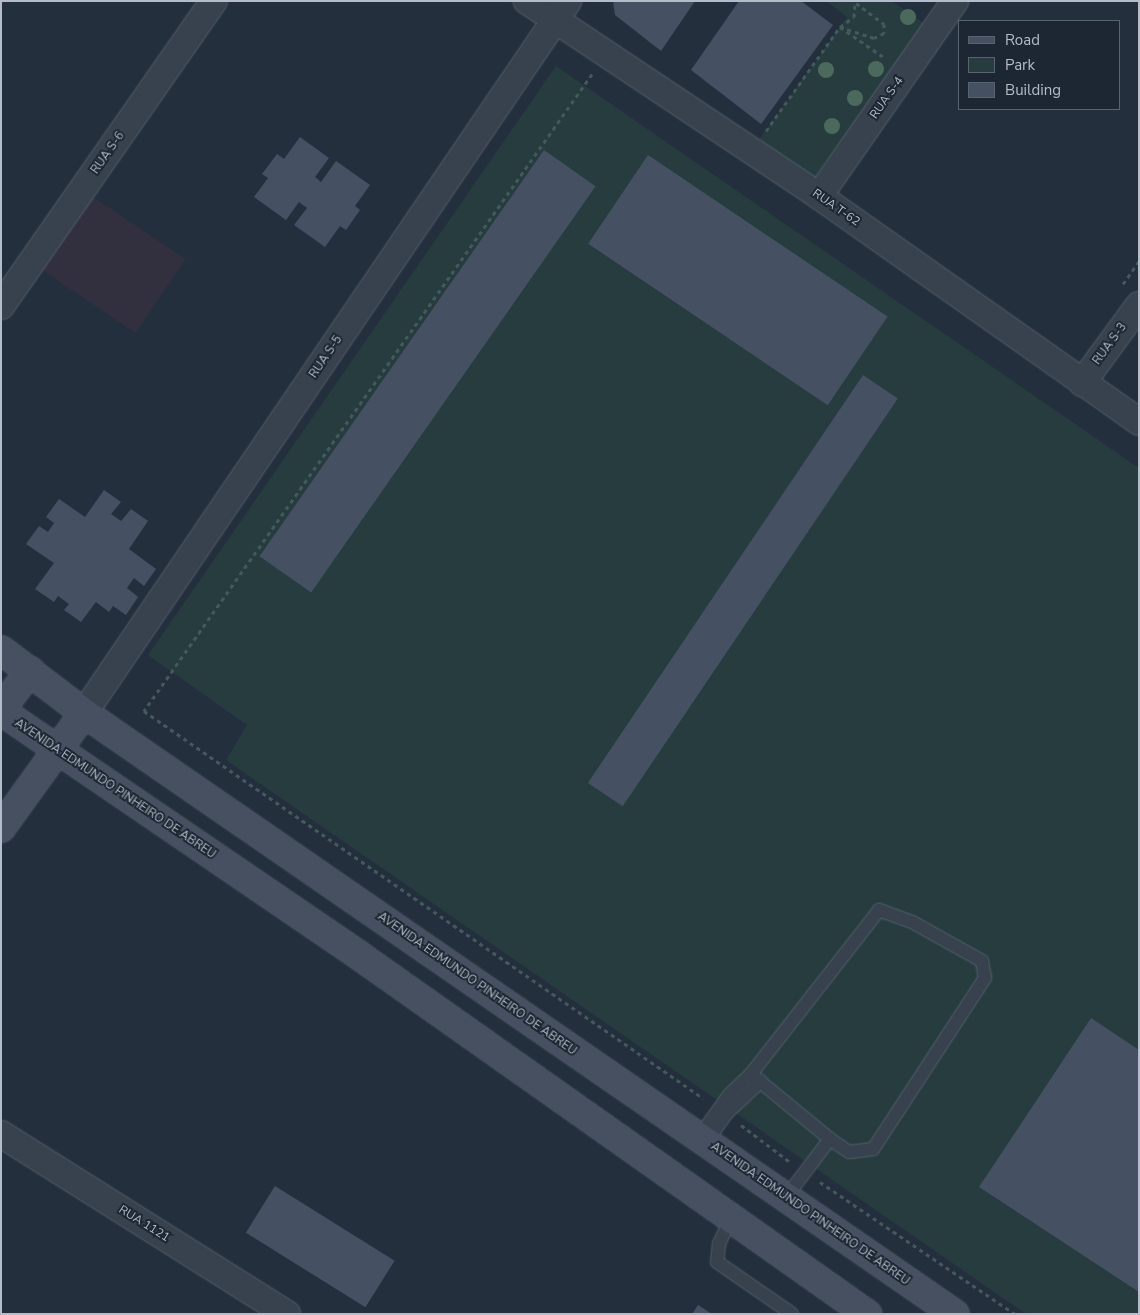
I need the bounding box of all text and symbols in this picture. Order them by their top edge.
legend [958,20,1120,110]
text: Road [1005,30,1040,50]
text: Park [1005,55,1035,75]
street label: RUA S-4 [867,74,907,122]
text: Building [1005,80,1061,100]
street label: RUA S-6 [88,129,128,177]
street label: RUA T-62 [809,186,863,230]
street label: RUA S-3 [1090,320,1130,368]
street label: RUA S-5 [307,333,345,381]
street label: AVENIDA EDMUNDO PINHEIRO DE ABREU [12,716,218,862]
street label: AVENIDA EDMUNDO PINHEIRO DE ABREU [375,909,579,1059]
street label: AVENIDA EDMUNDO PINHEIRO DE ABREU [708,1139,912,1289]
street label: RUA 1121 [116,1203,172,1245]

